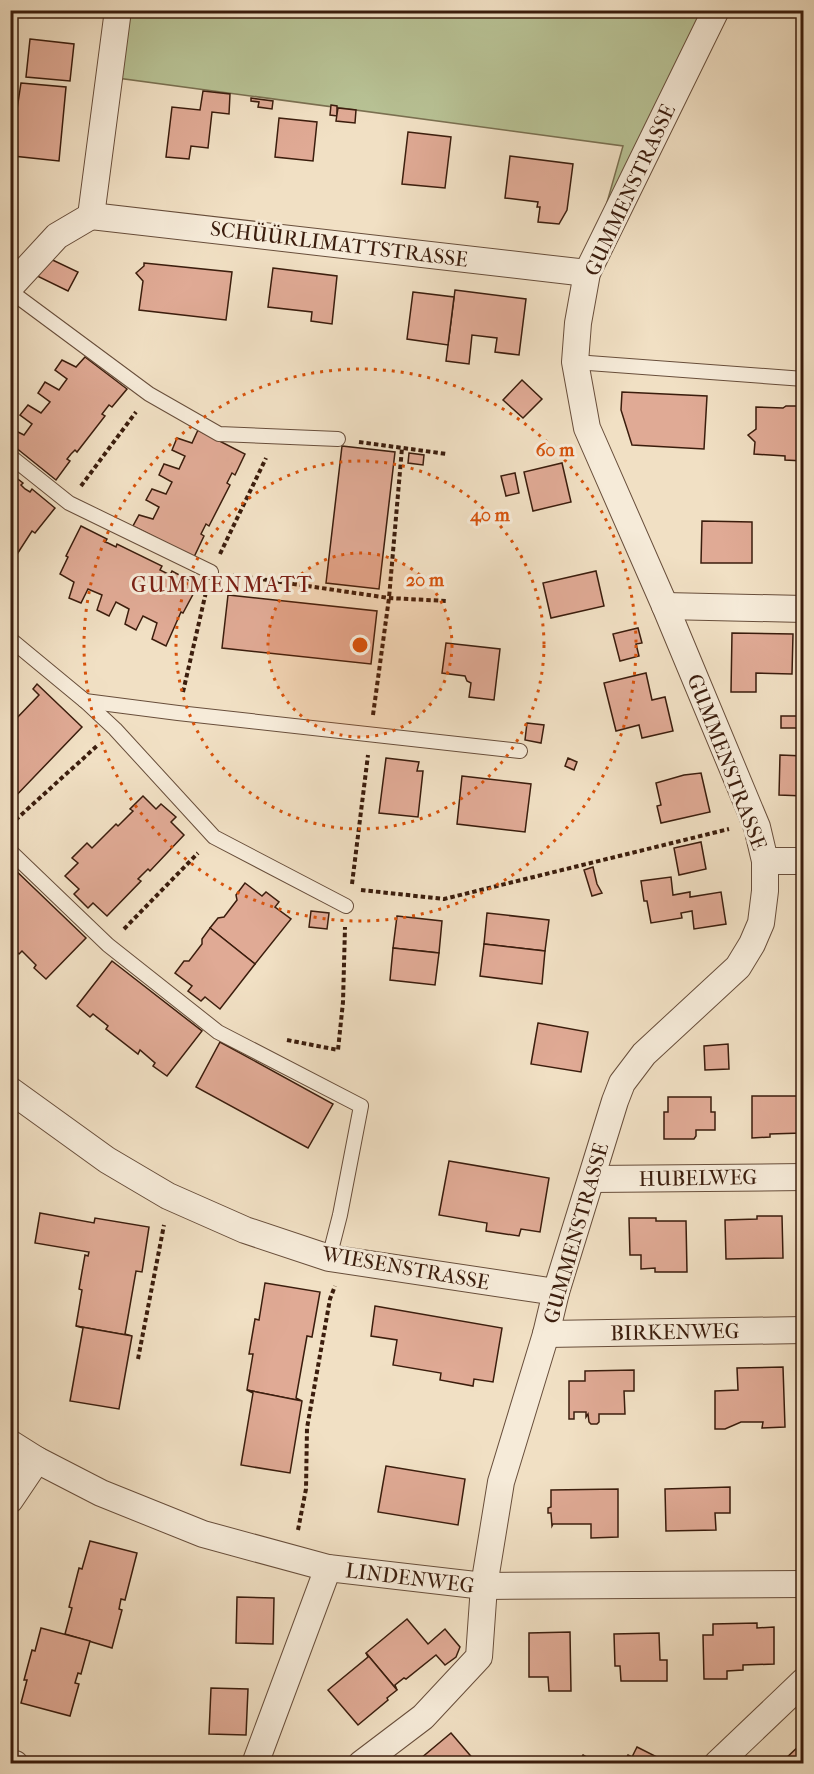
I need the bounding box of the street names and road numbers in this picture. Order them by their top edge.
street label: GUMMENSTRASSE [580,100,680,280]
street label: SCHÜÜRLIMATTSTRASSE [209,216,469,272]
street label: GUMMENSTRASSE [682,671,772,854]
street label: GUMMENSTRASSE [539,1140,613,1326]
street label: HUBELWEG [639,1165,758,1191]
street label: WIESENSTRASSE [319,1241,492,1295]
street label: BIRKENWEG [610,1319,740,1345]
street label: LINDENWEG [344,1558,476,1598]

